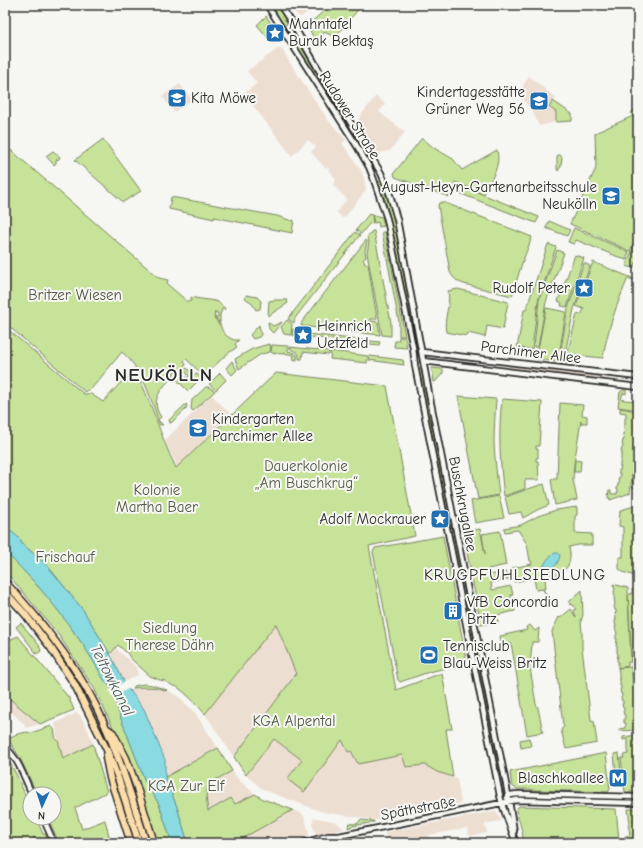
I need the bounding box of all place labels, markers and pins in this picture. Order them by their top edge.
place label: Mahntafel Burak Bektaş [289,15,374,50]
place icon: Mahntafel Burak Bektaş [264,22,286,44]
place label: Kindertagesstätte Grüner Weg 56 [417,83,525,118]
school or university icon: Kita Möwe [166,87,188,109]
place label: Kita Möwe [191,89,256,107]
school or university icon: Kindertagesstätte Grüner Weg 56 [528,90,550,112]
place label: August-Heyn-Gartenarbeitsschule Neukölln [382,178,597,213]
school or university icon: August-Heyn-Gartenarbeitsschule Neukölln [600,185,622,207]
place icon: Rudolf Peter [573,277,595,299]
place label: Rudolf Peter [492,279,570,297]
place label: Heinrich Uetzfeld [317,317,372,352]
place icon: Heinrich Uetzfeld [292,324,314,346]
place label: Kindergarten Parchimer Allee [212,410,313,445]
school or university icon: Kindergarten Parchimer Allee [187,417,209,439]
place icon: Adolf Mockrauer [429,508,451,530]
place label: Adolf Mockrauer [319,510,426,528]
place label: VfB Concordia Britz [467,593,559,628]
building icon: VfB Concordia Britz [442,600,464,622]
place label: Tennisclub Blau-Weiss Britz [443,637,547,672]
sports icon: Tennisclub Blau-Weiss Britz [418,644,440,666]
metro station icon: Blaschkoallee [607,767,629,789]
place label: Blaschkoallee [518,769,604,787]

